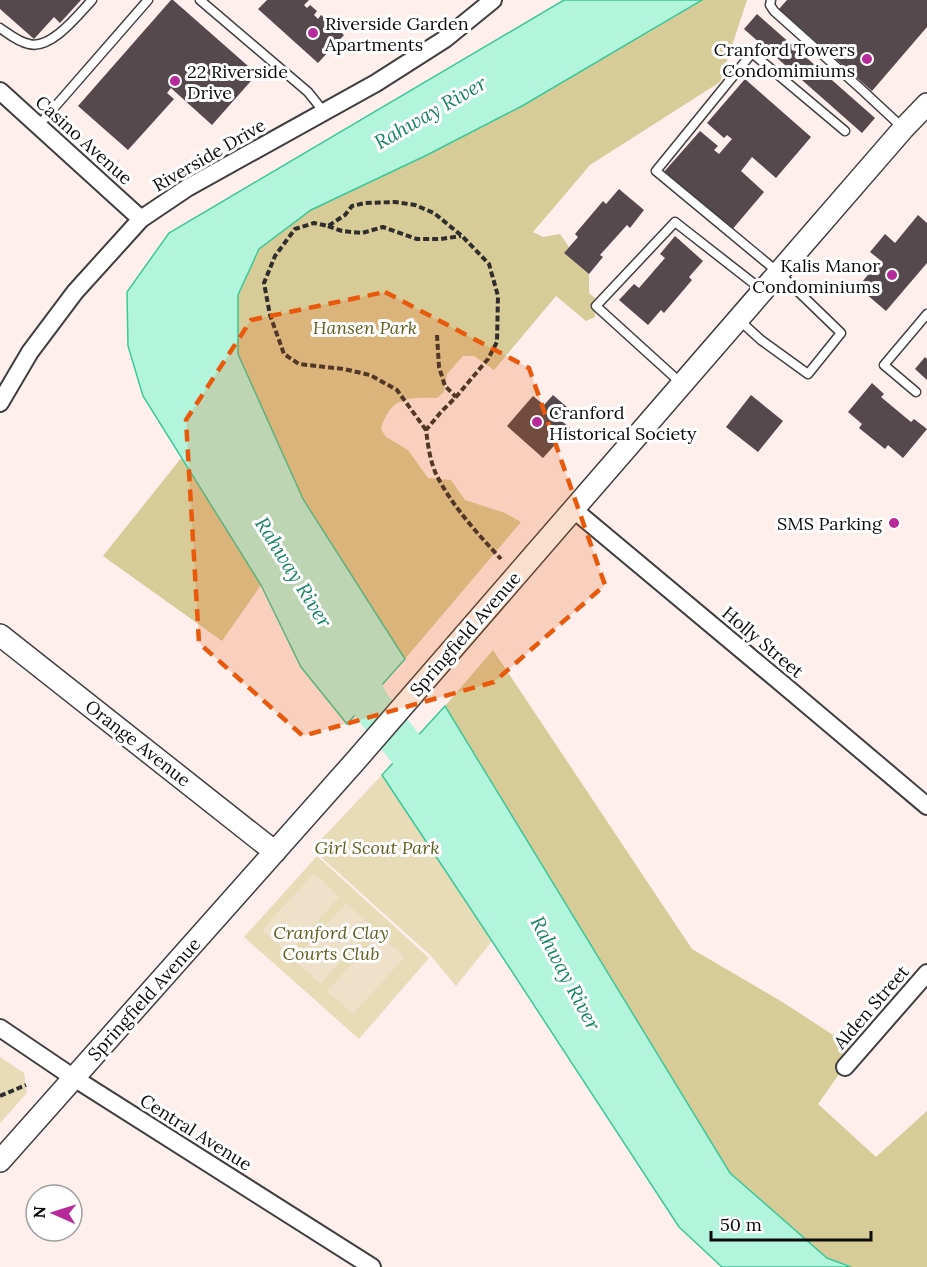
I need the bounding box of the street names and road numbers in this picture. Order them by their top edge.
street label: Casino Avenue [31,90,137,190]
street label: Riverside Drive [148,113,270,197]
street label: Springfield Avenue [405,567,526,701]
street label: Holly Street [718,601,808,683]
street label: Orange Avenue [81,695,196,791]
street label: Springfield Avenue [83,933,205,1065]
street label: Alden Street [828,960,914,1054]
street label: Central Avenue [136,1088,256,1176]

